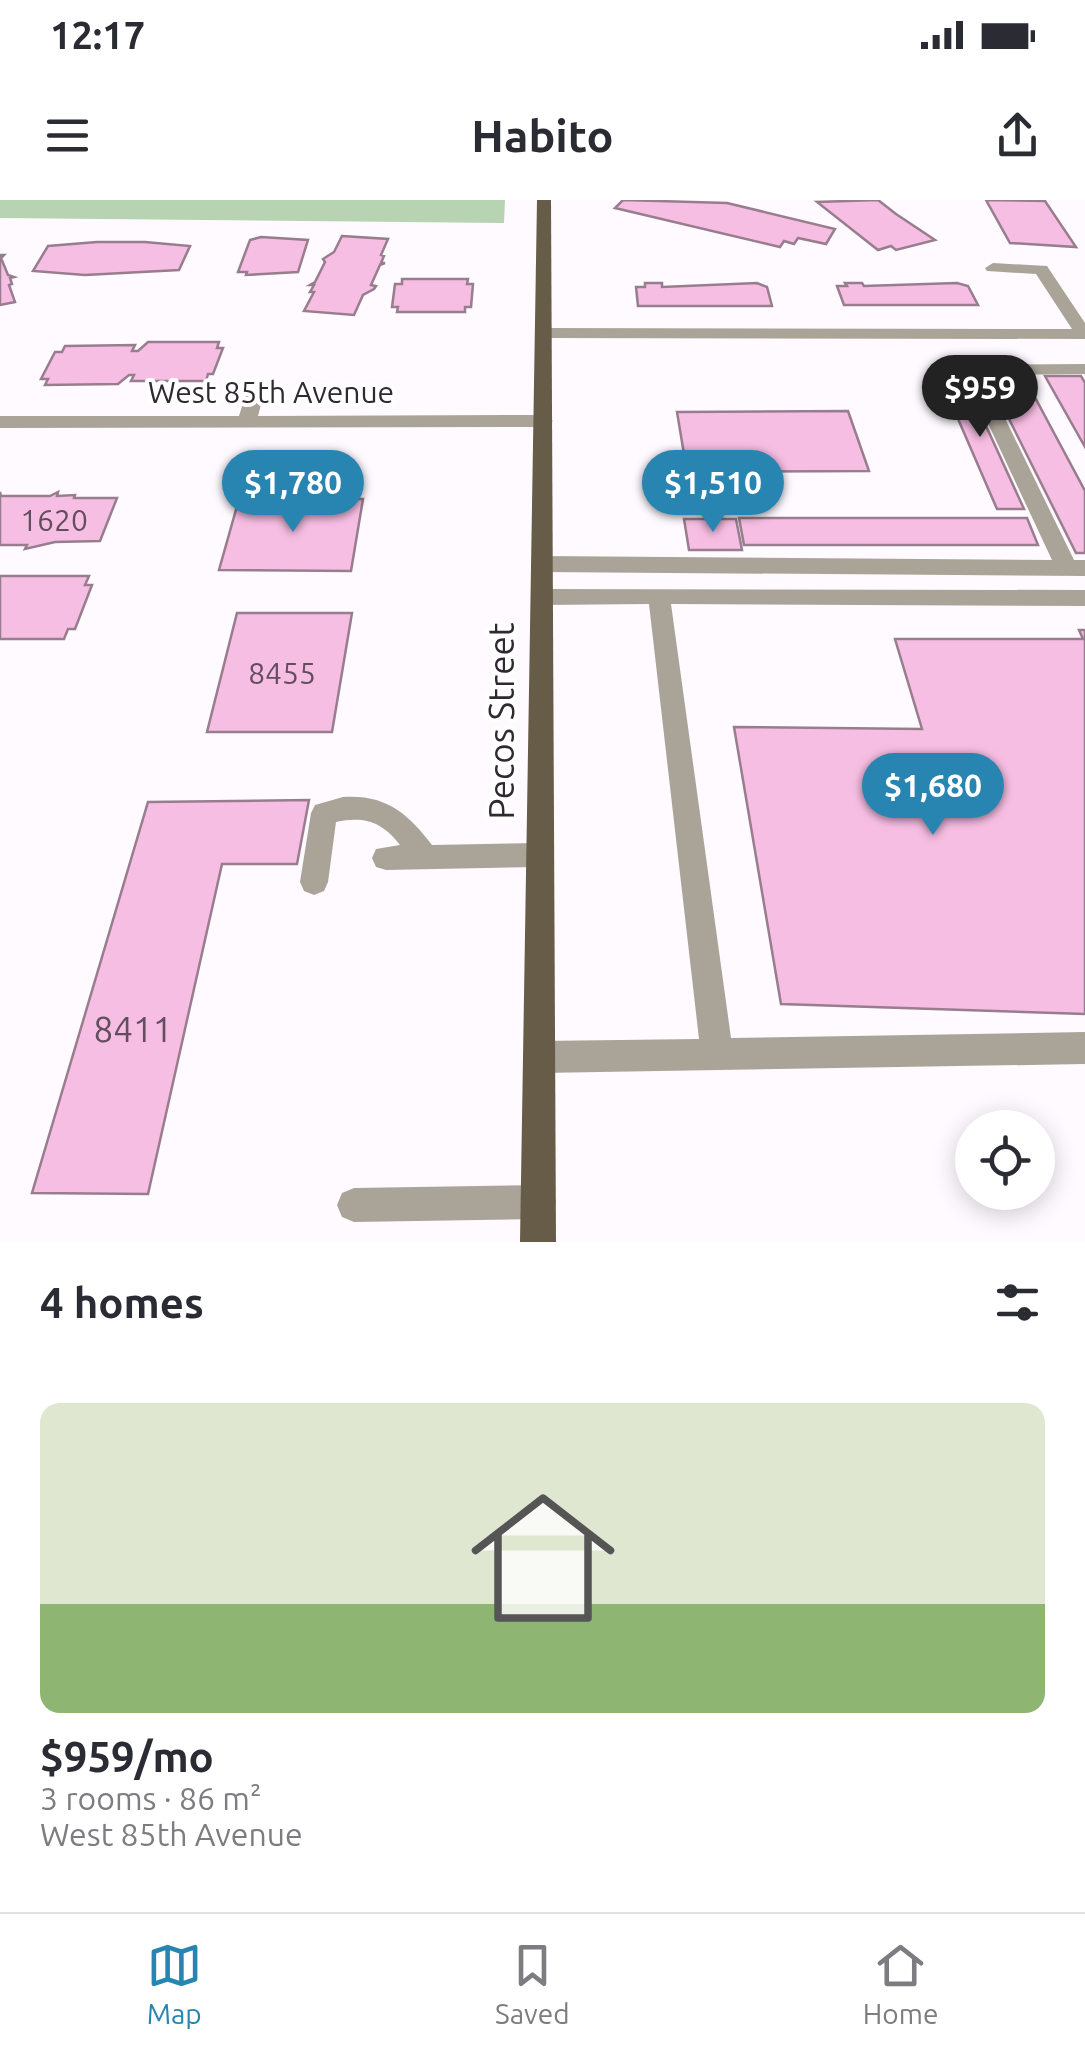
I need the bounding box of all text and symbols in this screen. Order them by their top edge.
text: 12:17 [50,14,145,56]
icon: menu [40,108,95,163]
icon: share [990,108,1045,163]
text: Habito [471,110,614,161]
pin: $959 [921,355,1039,440]
text: $959 [944,369,1016,405]
street label: West 85th Avenue [148,375,394,409]
pin: $1,780 [212,450,374,535]
pin: $1,510 [632,450,794,535]
text: $1,780 [244,464,342,500]
text: $1,510 [664,464,762,500]
house number: 1620 [20,503,88,537]
street label: Pecos Street [481,622,521,820]
house number: 8455 [248,656,316,690]
pin: $1,680 [852,753,1014,838]
text: $1,680 [884,767,982,803]
house number: 8411 [94,1009,172,1049]
map controls [955,1110,1055,1210]
button: locate [955,1110,1055,1210]
icon: filters [990,1275,1045,1330]
text: 4 homes [40,1279,204,1326]
icon: home [453,1468,633,1648]
text: $959/mo [40,1733,214,1780]
text: 3 rooms · 86 m² [40,1780,261,1816]
text: West 85th Avenue [40,1816,303,1852]
tab: Map [147,1938,202,2029]
tab: Saved [495,1938,570,2029]
tab: Home [863,1938,938,2029]

